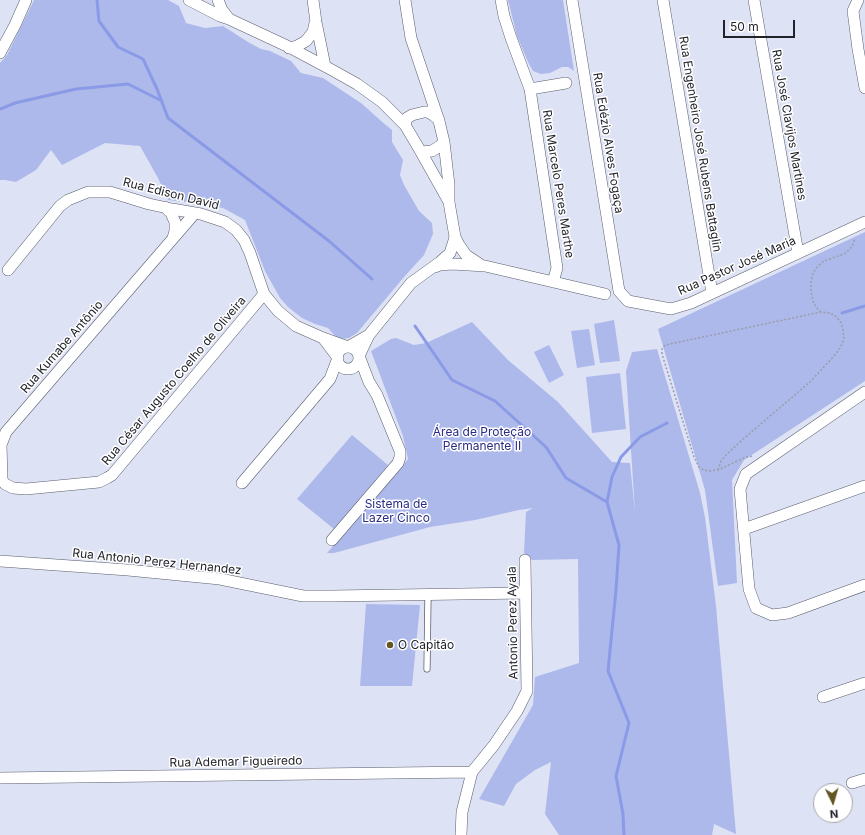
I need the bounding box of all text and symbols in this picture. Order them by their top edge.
scale bar [725,12,797,38]
text: 50 m [730,19,759,34]
street label: Rua Engenheiro José Rubens Battaglin [676,35,724,253]
street label: Rua José Clavijos Martines [769,48,809,202]
street label: Rua Edézio Alves Fogaça [590,72,626,214]
street label: Rua Marcelo Peres Marthe [539,109,577,259]
street label: Rua Edison David [121,175,221,213]
street label: Rua Pastor José Maria [676,234,798,298]
street label: Rua César Augusto Coelho de Oliveira [99,294,249,468]
street label: Rua Kumabe Antônio [18,298,106,396]
park label: Área de Proteção Permanente II [433,425,531,453]
park label: Sistema de Lazer Cinco [362,497,430,525]
street label: Rua Antonio Perez Hernandez [72,546,242,578]
street label: Antonio Perez Ayala [505,566,521,680]
place label: O Capitão [398,638,454,652]
marker: O Capitão [385,640,395,650]
street label: Rua Ademar Figueiredo [169,754,303,770]
north arrow [813,783,853,823]
text: N [829,807,839,821]

